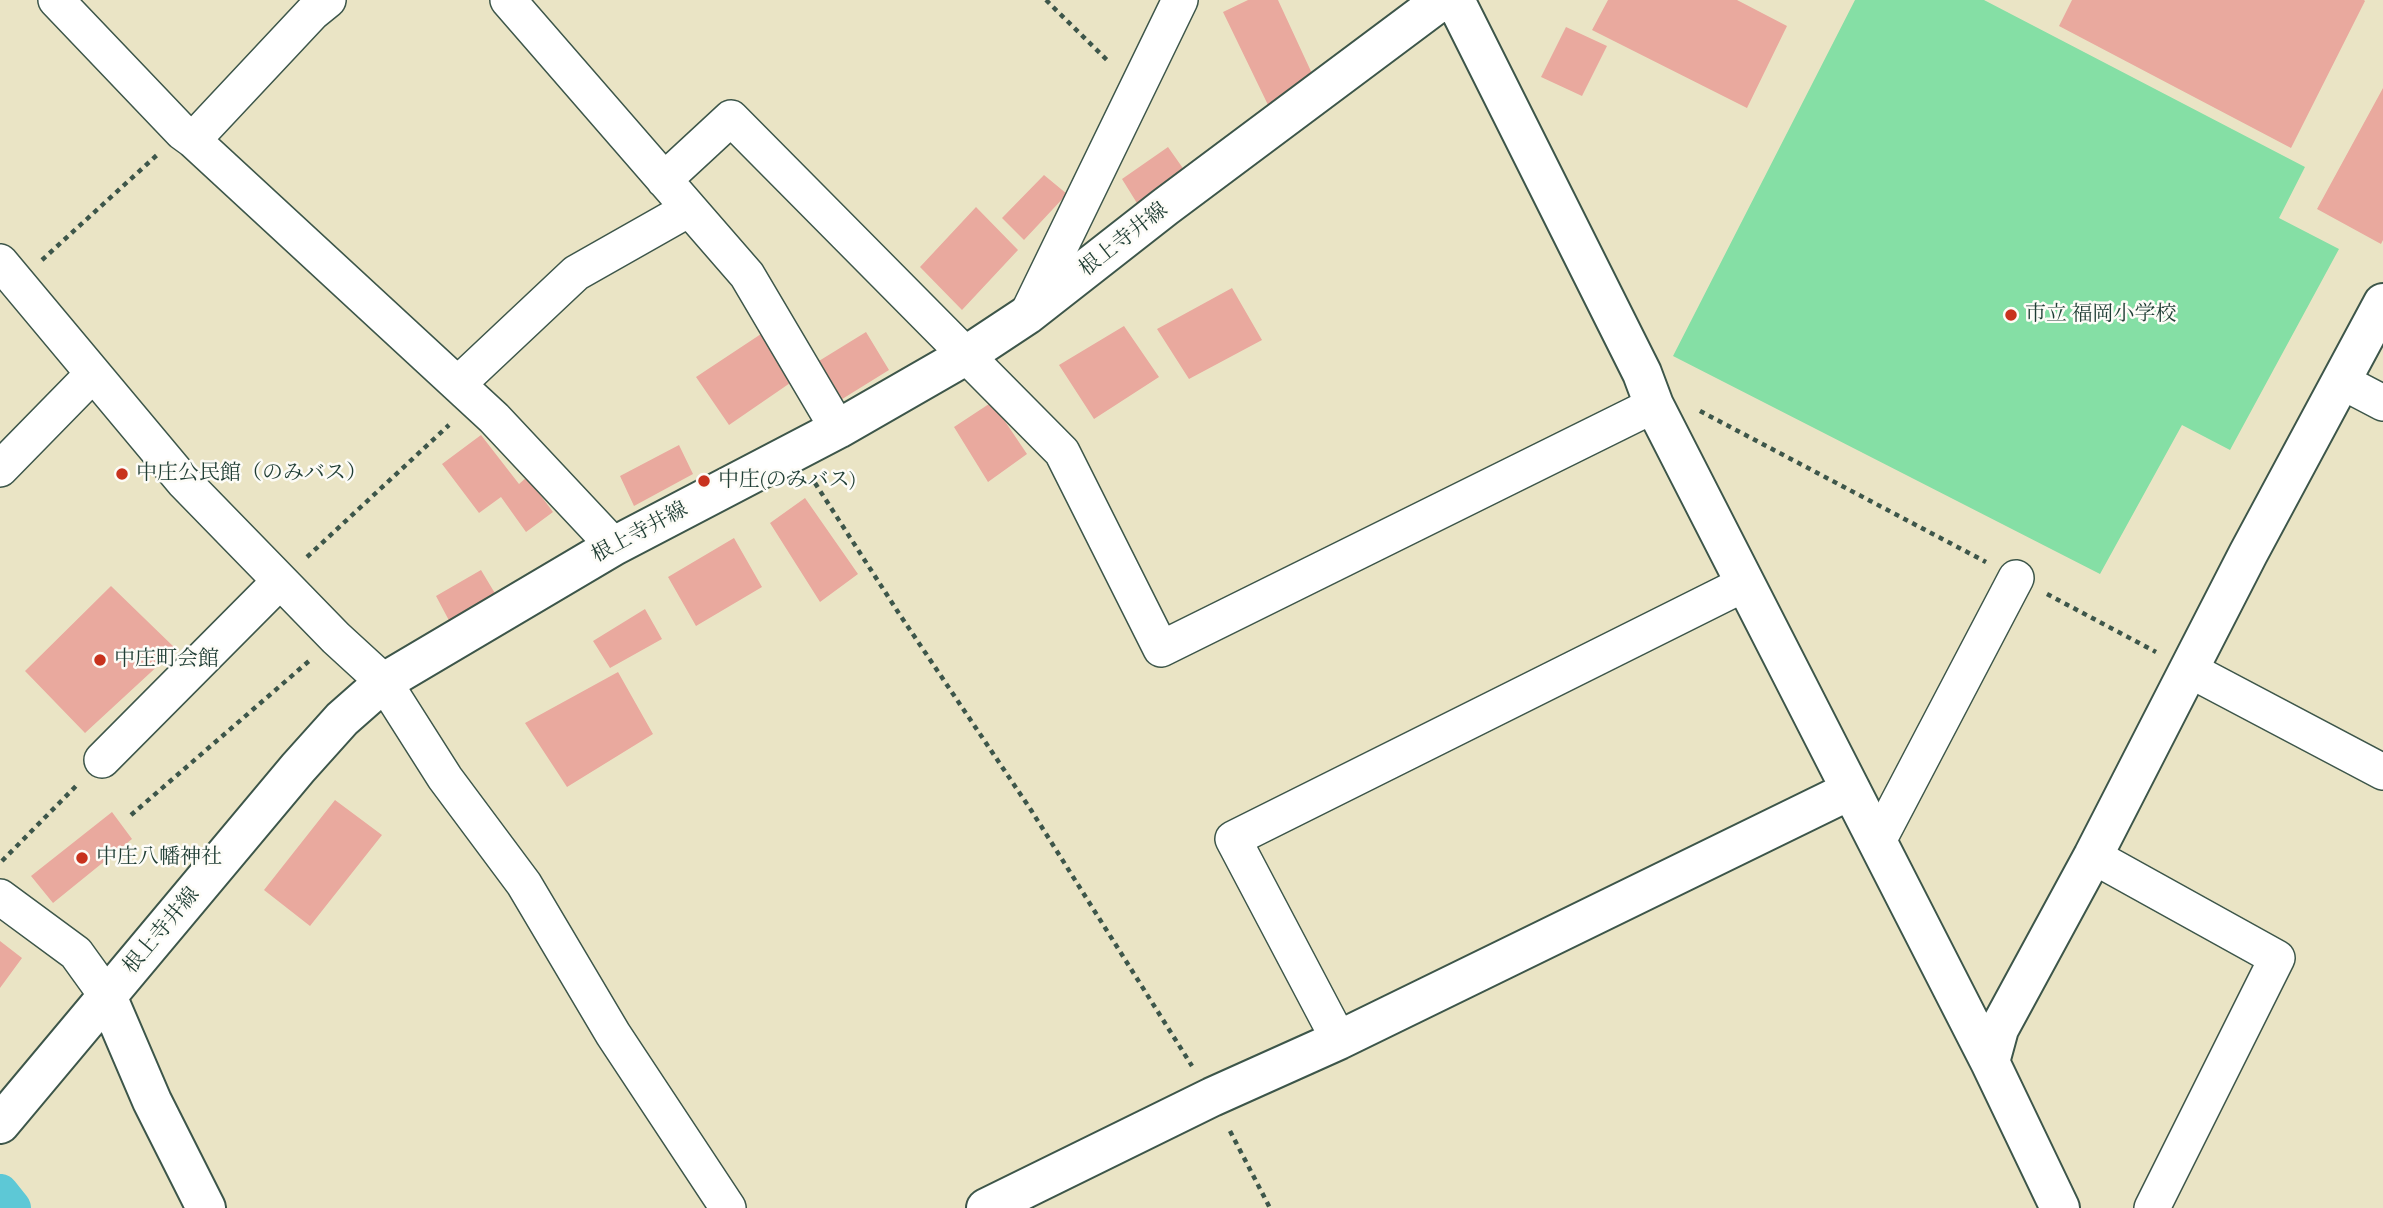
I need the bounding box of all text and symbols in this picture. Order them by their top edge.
street label: 根上寺井線 [1075,198,1173,282]
place label: 市立 福岡小学校 [2025,302,2177,328]
marker: 市立 福岡小学校 [2003,307,2019,323]
place label: 中庄公民館（のみバス） [136,461,367,487]
marker: 中庄公民館（のみバス） [114,466,130,482]
place label: 中庄(のみバス) [718,468,856,494]
marker: 中庄(のみバス) [696,473,712,489]
street label: 根上寺井線 [588,497,692,569]
place label: 中庄町会館 [114,647,219,673]
marker: 中庄町会館 [92,652,108,668]
place label: 中庄八幡神社 [96,845,222,871]
marker: 中庄八幡神社 [74,850,90,866]
street label: 根上寺井線 [119,883,205,979]

